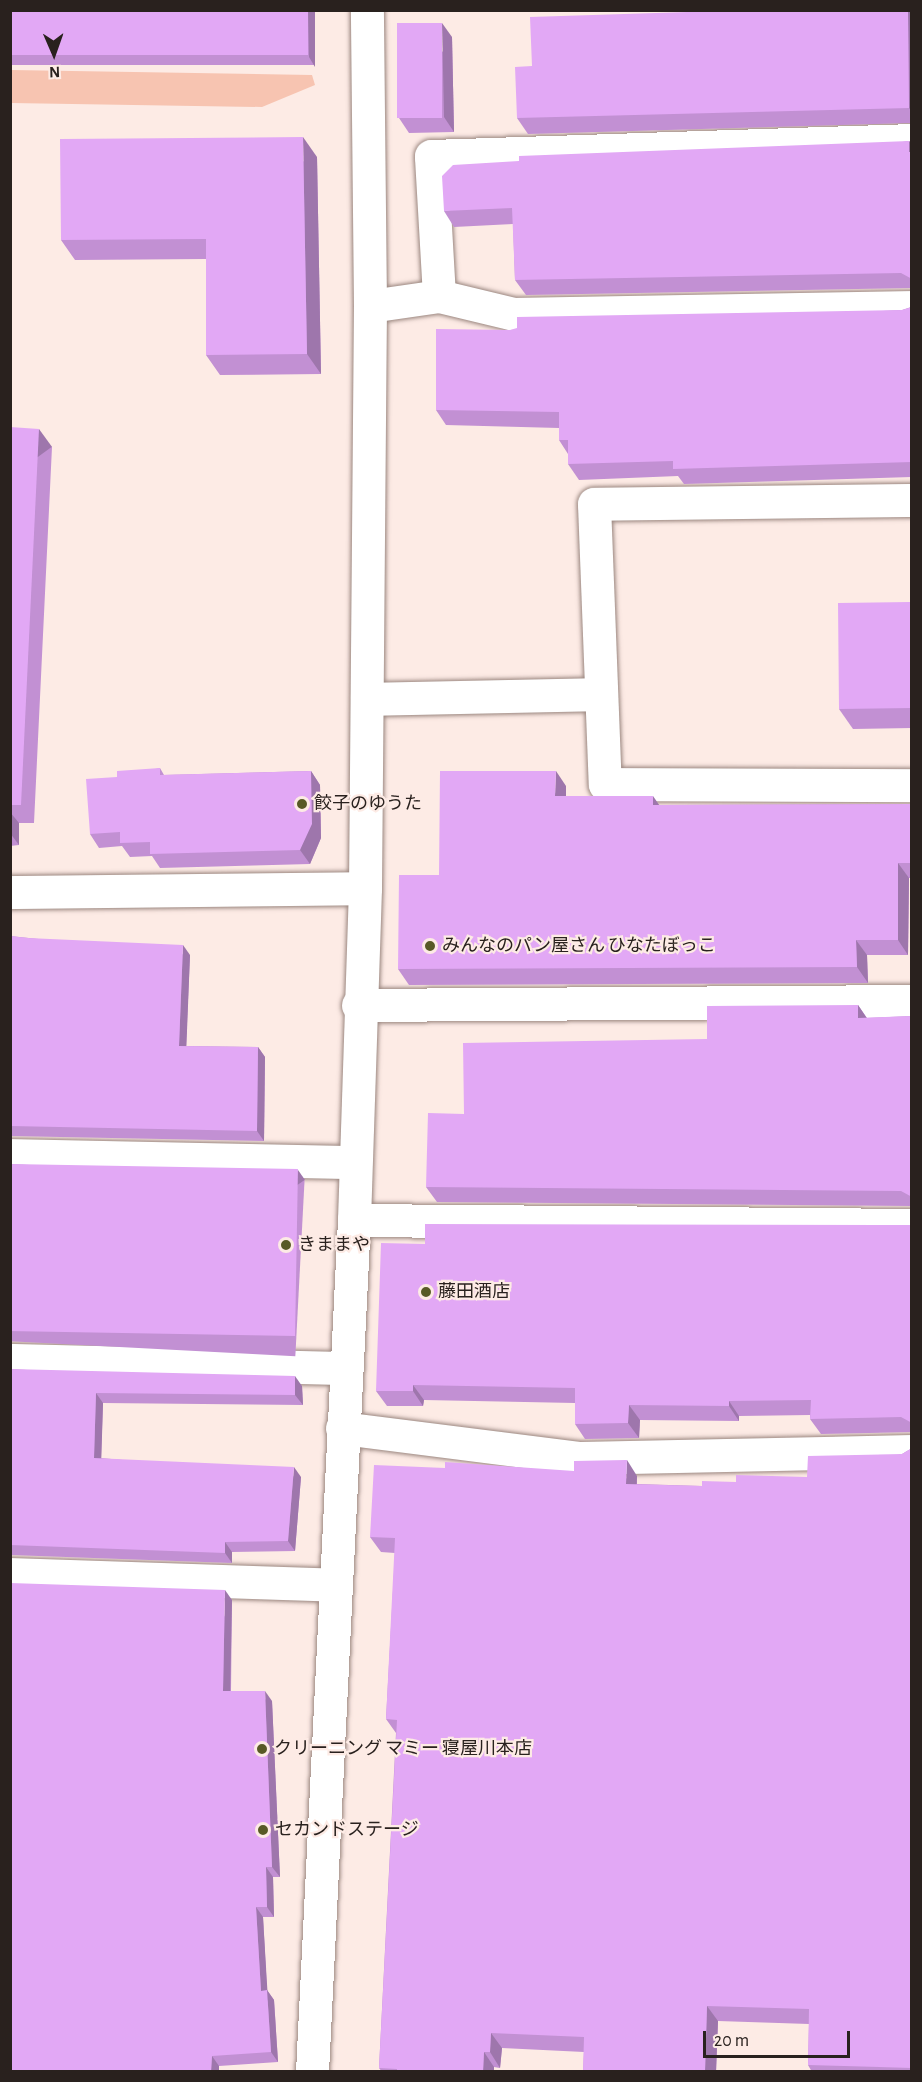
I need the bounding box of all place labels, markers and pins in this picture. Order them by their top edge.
place label: 餃子のゆうた [314,793,422,815]
marker: 餃子のゆうた [295,797,309,811]
place label: みんなのパン屋さん ひなたぼっこ [442,935,715,957]
marker: みんなのパン屋さん ひなたぼっこ [423,939,437,953]
place label: きままや [298,1234,370,1256]
marker: きままや [279,1238,293,1252]
place label: 藤田酒店 [438,1281,510,1303]
marker: 藤田酒店 [419,1285,433,1299]
place label: クリーニング マミー 寝屋川本店 [274,1738,532,1760]
marker: クリーニング マミー 寝屋川本店 [255,1742,269,1756]
place label: セカンドステージ [275,1819,419,1841]
marker: セカンドステージ [256,1823,270,1837]

